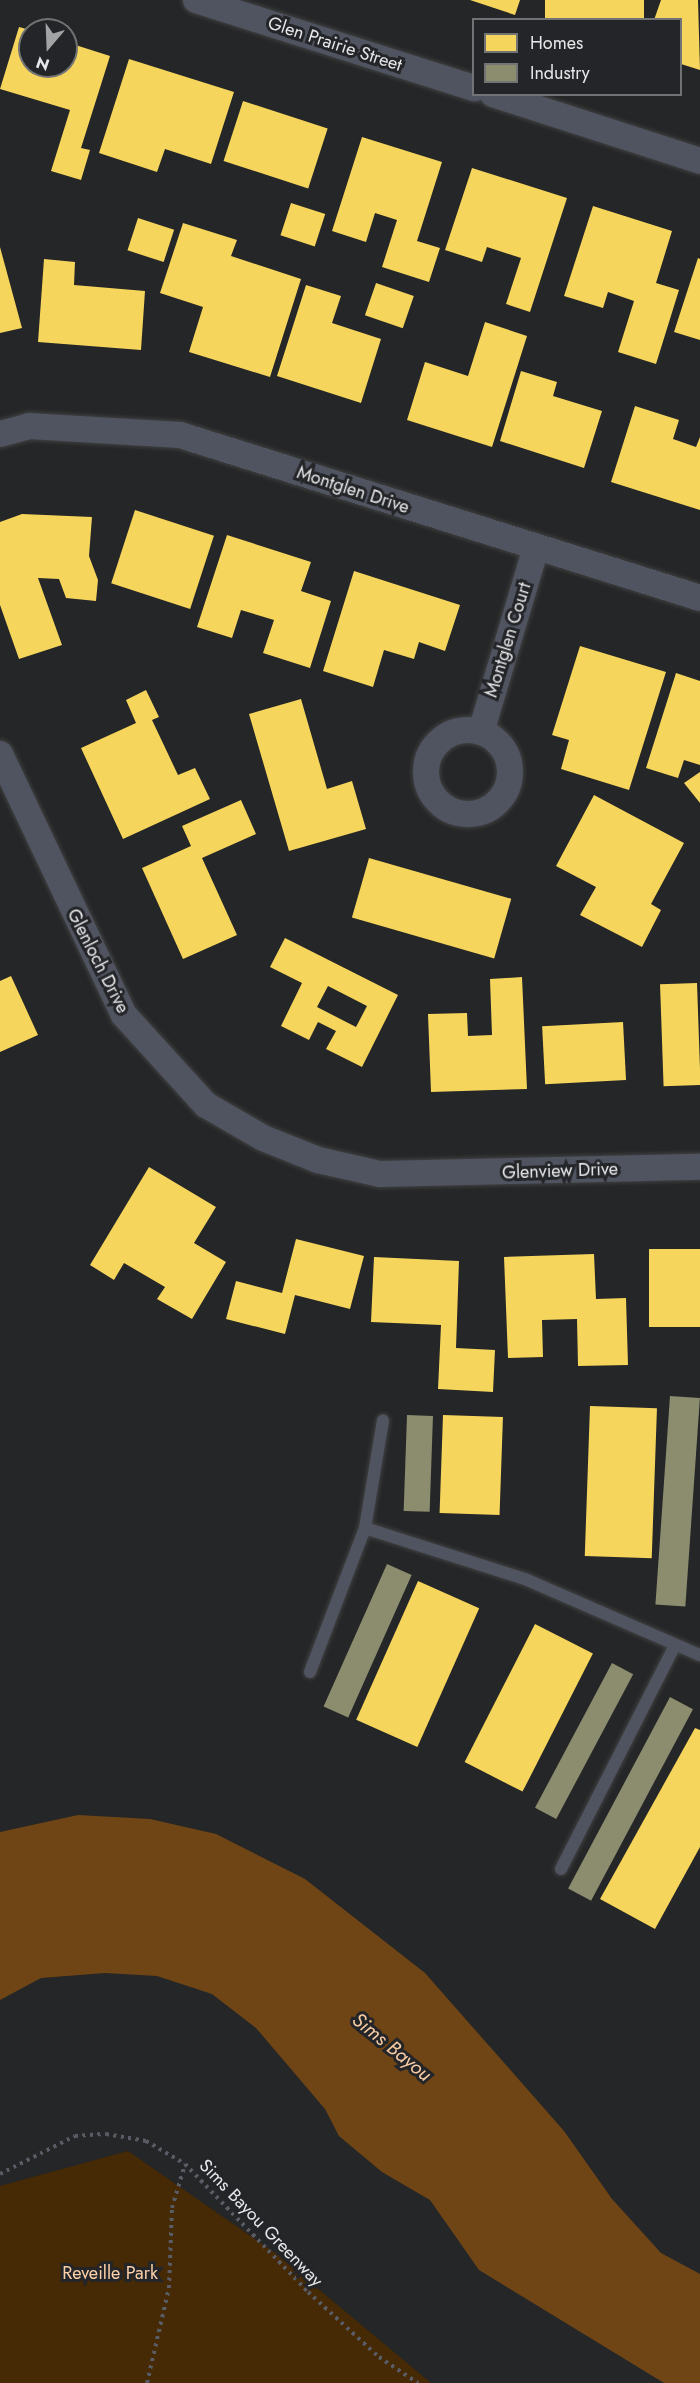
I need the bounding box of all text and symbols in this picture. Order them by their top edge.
street label: Glen Prairie Street [265,12,405,76]
north arrow [18,18,78,78]
legend [472,18,682,96]
text: Homes [530,30,583,56]
text: N [33,51,52,77]
text: Industry [530,60,590,86]
street label: Montglen Drive [294,462,412,518]
street label: Montglen Court [480,580,536,700]
street label: Glenloch Drive [62,905,134,1017]
street label: Glenview Drive [502,1158,618,1184]
water label: Sims Bayou [347,2008,437,2086]
street label: Sims Bayou Greenway [195,2155,327,2291]
park label: Reveille Park [62,2262,158,2284]

